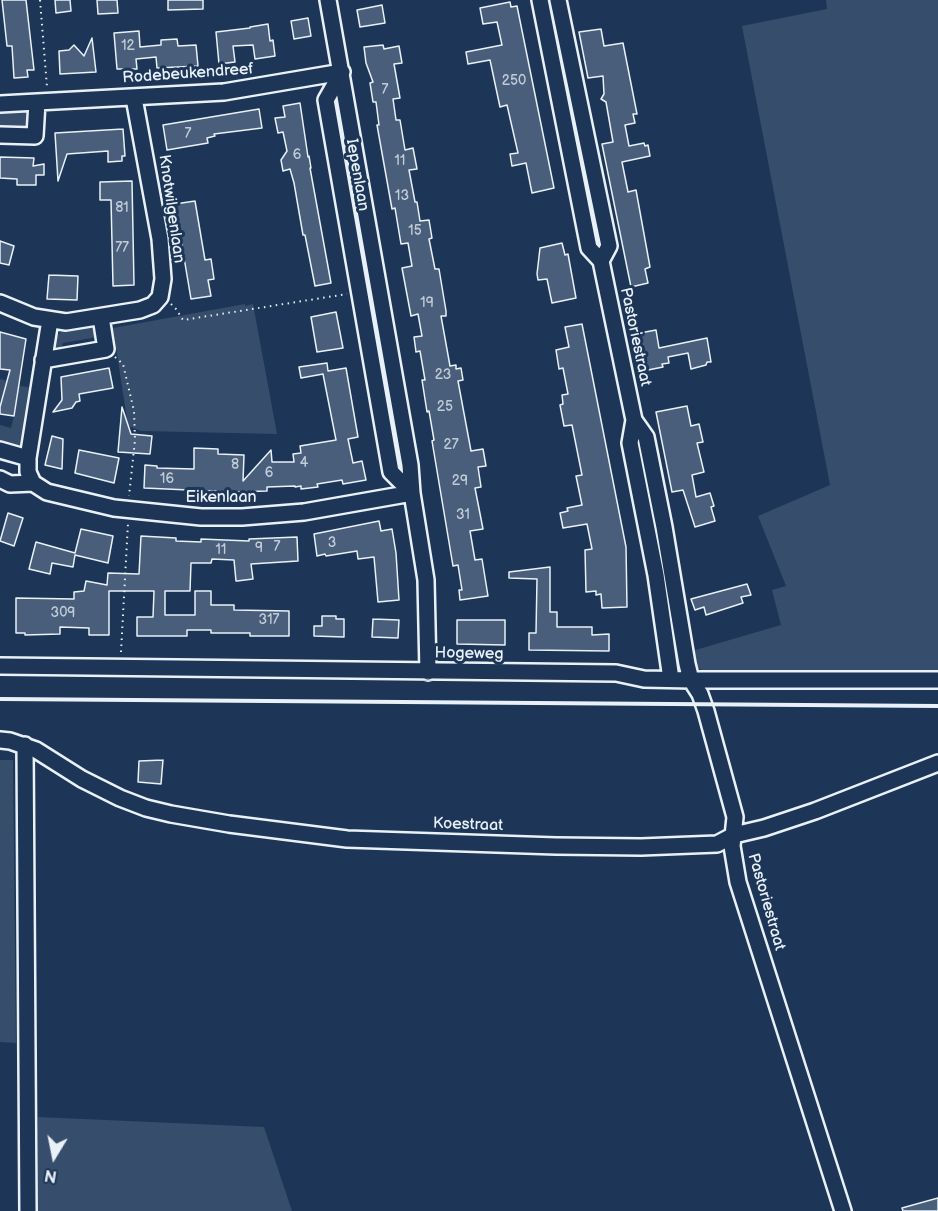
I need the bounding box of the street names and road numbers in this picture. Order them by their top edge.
street label: Rodebeukendreef [122,60,254,88]
street label: Iepenlaan [341,137,373,213]
street label: Knotwilgenlaan [154,153,188,265]
street label: Pastoriestraat [615,286,655,388]
street label: Eikenlaan [186,488,256,508]
street label: Hogeweg [434,644,504,664]
street label: Koestraat [433,814,503,836]
street label: Pastoriestraat [743,851,789,953]

